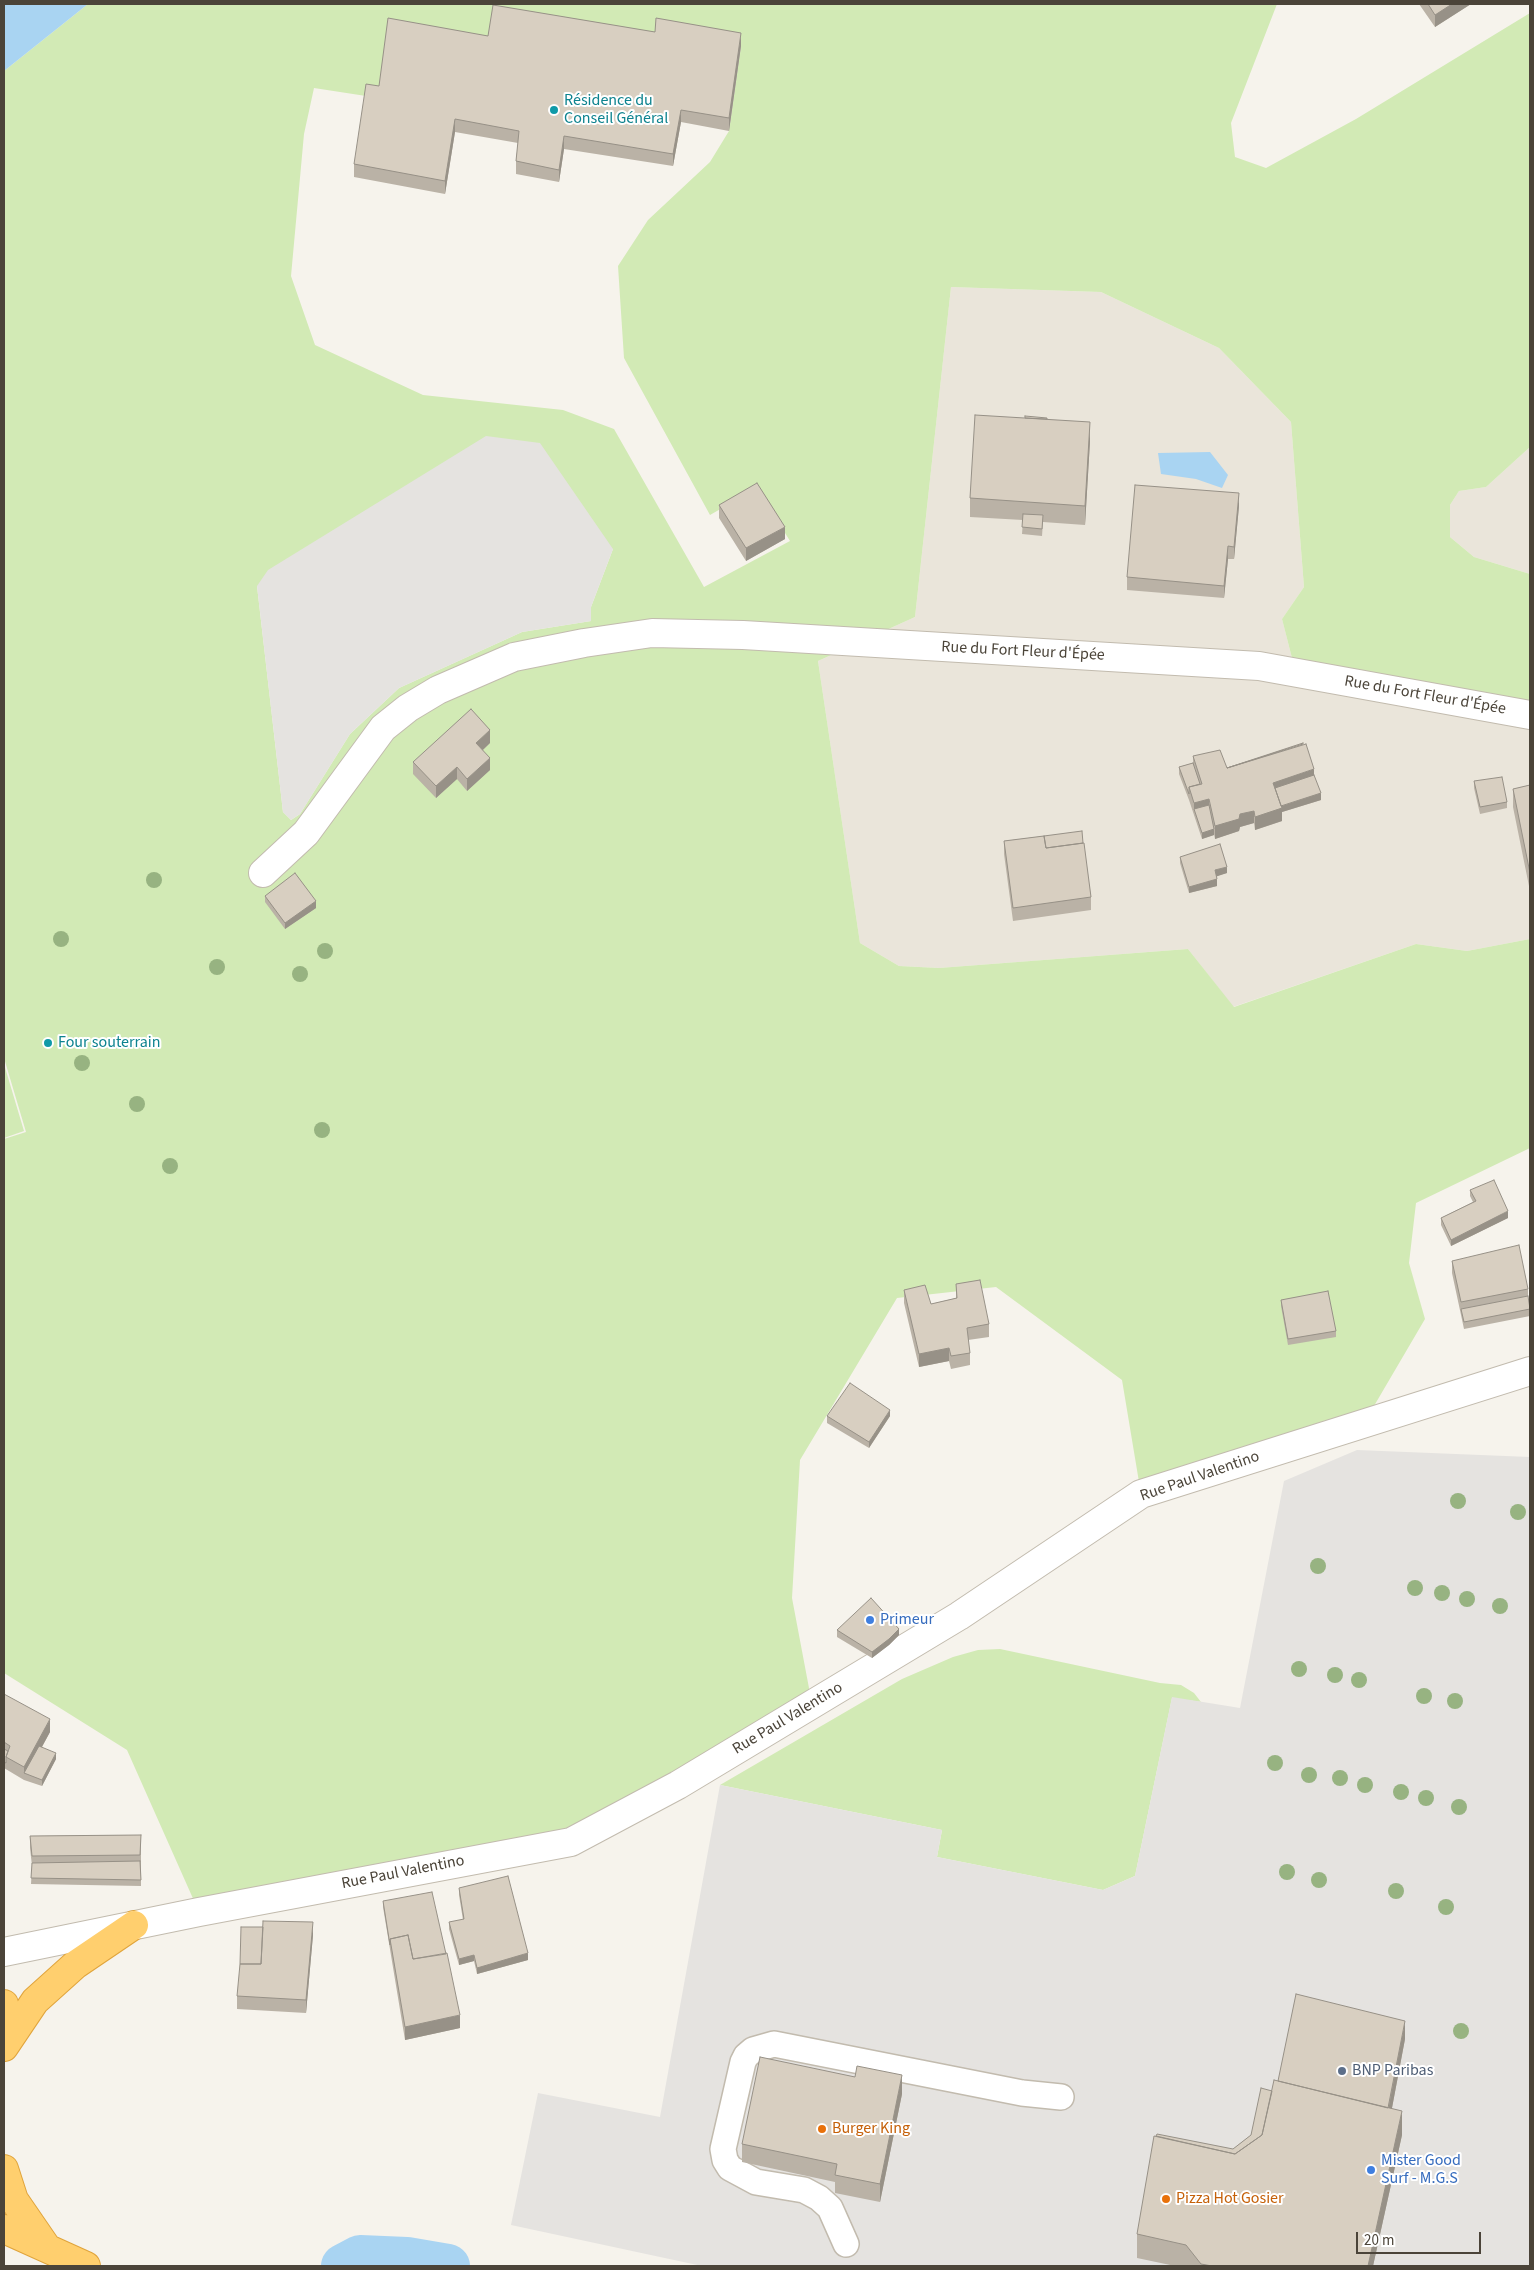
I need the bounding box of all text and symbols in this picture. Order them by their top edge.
place label: Résidence du Conseil Général [564,91,668,129]
marker: Résidence du Conseil Général [548,104,560,116]
street label: Rue du Fort Fleur d'Épée [941,638,1105,666]
street label: Rue du Fort Fleur d'Épée [1343,672,1507,720]
place label: Four souterrain [58,1033,160,1053]
marker: Four souterrain [42,1037,54,1049]
street label: Rue Paul Valentino [1138,1448,1262,1506]
place label: Primeur [880,1610,934,1630]
marker: Primeur [864,1614,876,1626]
street label: Rue Paul Valentino [730,1679,846,1759]
street label: Rue Paul Valentino [340,1852,466,1894]
place label: BNP Paribas [1352,2061,1433,2081]
marker: BNP Paribas [1336,2065,1348,2077]
place label: Burger King [832,2119,910,2139]
marker: Burger King [816,2123,828,2135]
place label: Mister Good Surf - M.G.S [1381,2151,1461,2189]
marker: Mister Good Surf - M.G.S [1365,2164,1377,2176]
place label: Pizza Hot Gosier [1176,2189,1284,2209]
marker: Pizza Hot Gosier [1160,2193,1172,2205]
scale bar [1359,2222,1484,2254]
text: 20 m [1364,2230,1394,2251]

